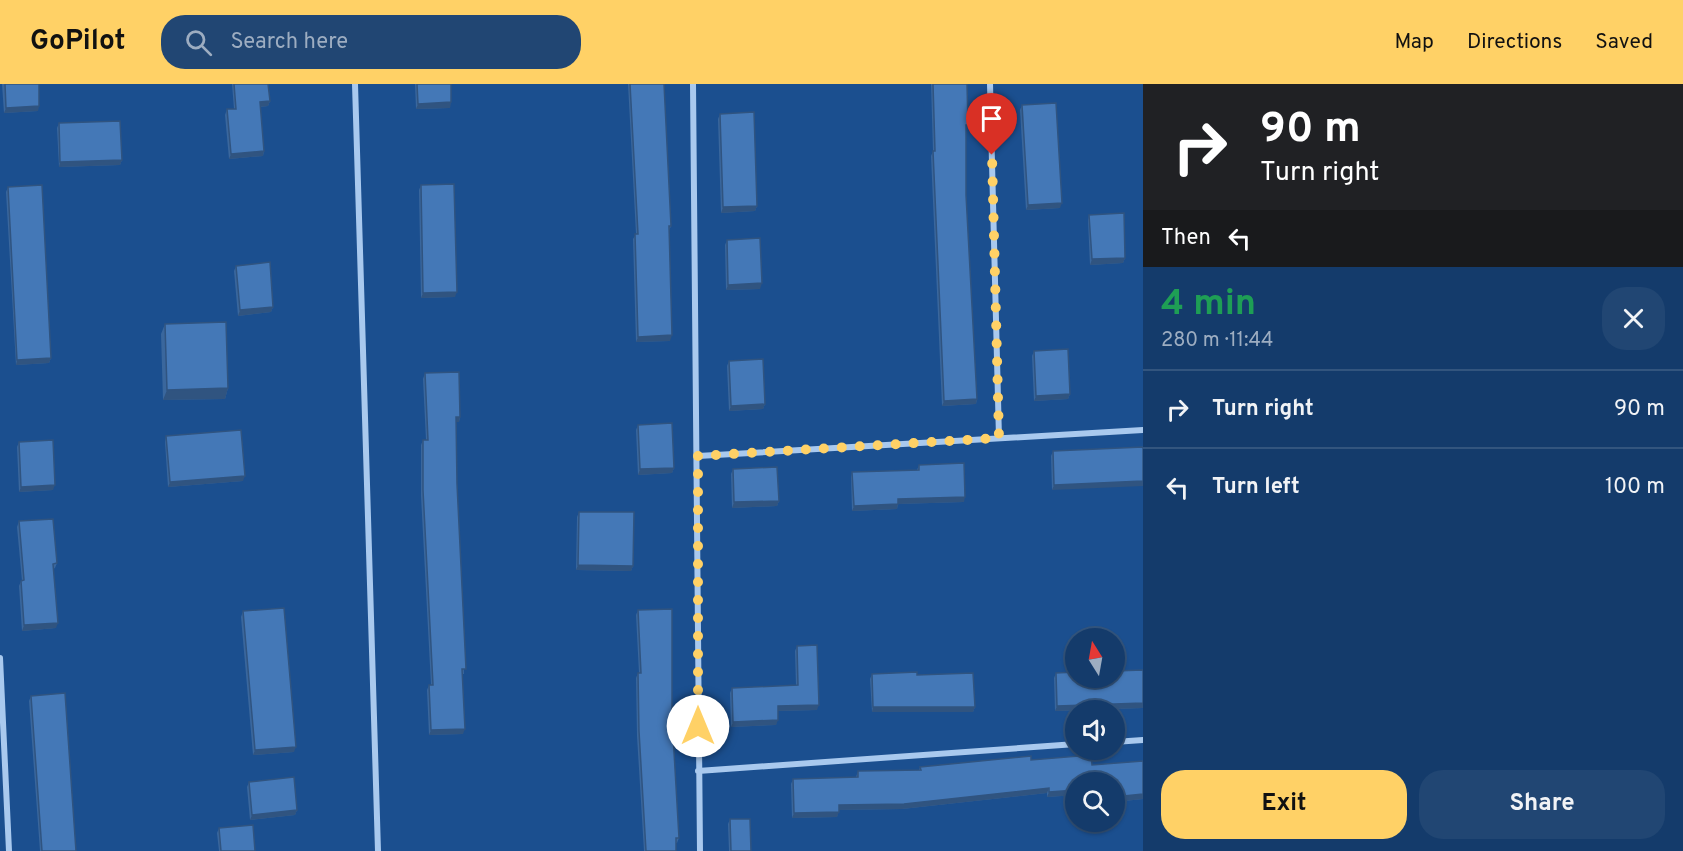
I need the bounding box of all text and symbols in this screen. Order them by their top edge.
search box [161,15,581,69]
text: GoPilot [30,24,125,60]
icon: search [182,26,215,59]
text: Search here [230,29,348,56]
text: Map [1394,29,1434,56]
text: Directions [1467,29,1562,56]
text: Saved [1595,29,1653,56]
pin [966,93,1017,155]
icon: arrive [975,102,1008,135]
text: 90 m [1260,104,1361,157]
icon: right [1161,108,1239,186]
text: Turn right [1260,156,1379,190]
icon: left [1223,222,1256,255]
text: Then [1161,225,1211,252]
text: 4 min [1161,282,1256,328]
button: close [1602,287,1665,350]
text: 280 m · 11:44 [1161,328,1273,354]
icon: right [1161,393,1194,426]
text: Turn right [1212,396,1314,423]
text: 90 m [1614,396,1665,423]
icon: left [1161,471,1194,504]
text: Turn left [1212,474,1300,501]
text: 100 m [1605,474,1665,501]
north arrow [1065,628,1125,688]
map controls [1065,628,1125,832]
position arrow [666,694,730,758]
button: sound [1065,700,1125,760]
button: Exit [1161,770,1407,839]
button: Share [1419,770,1665,839]
button: search [1065,772,1125,832]

